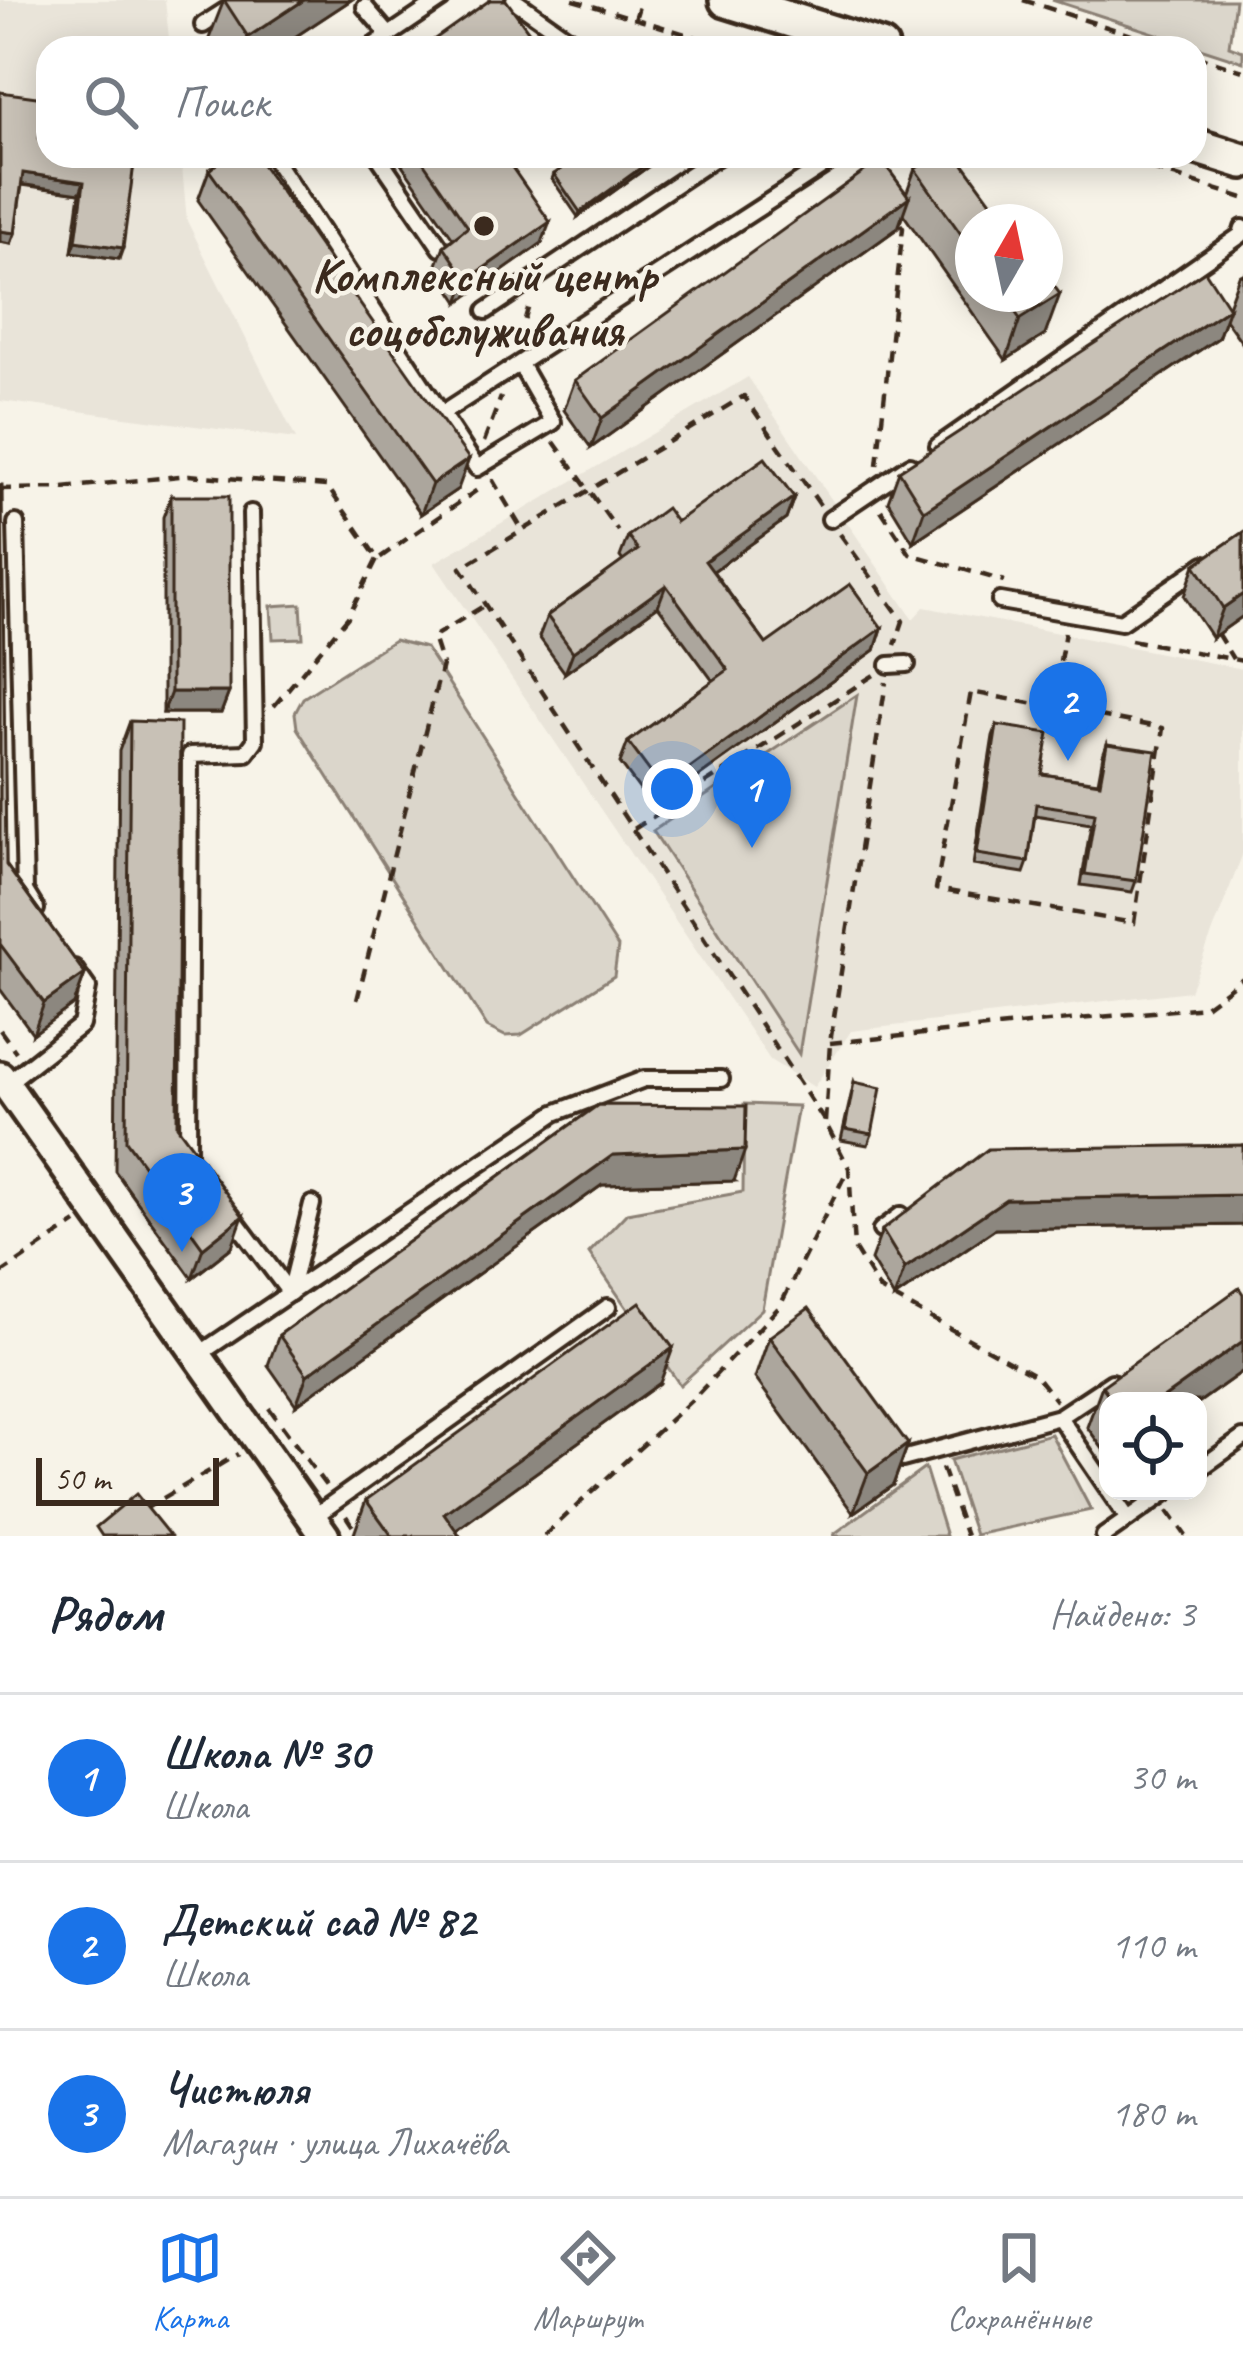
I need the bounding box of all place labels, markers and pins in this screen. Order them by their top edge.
marker: Комплексный центр соцобслуживания [471,213,497,239]
place label: Комплексный центр соцобслуживания [312,245,659,360]
pin: 2 [1029,662,1107,761]
pin: 1 [713,749,791,848]
pin: 3 [143,1153,221,1252]

